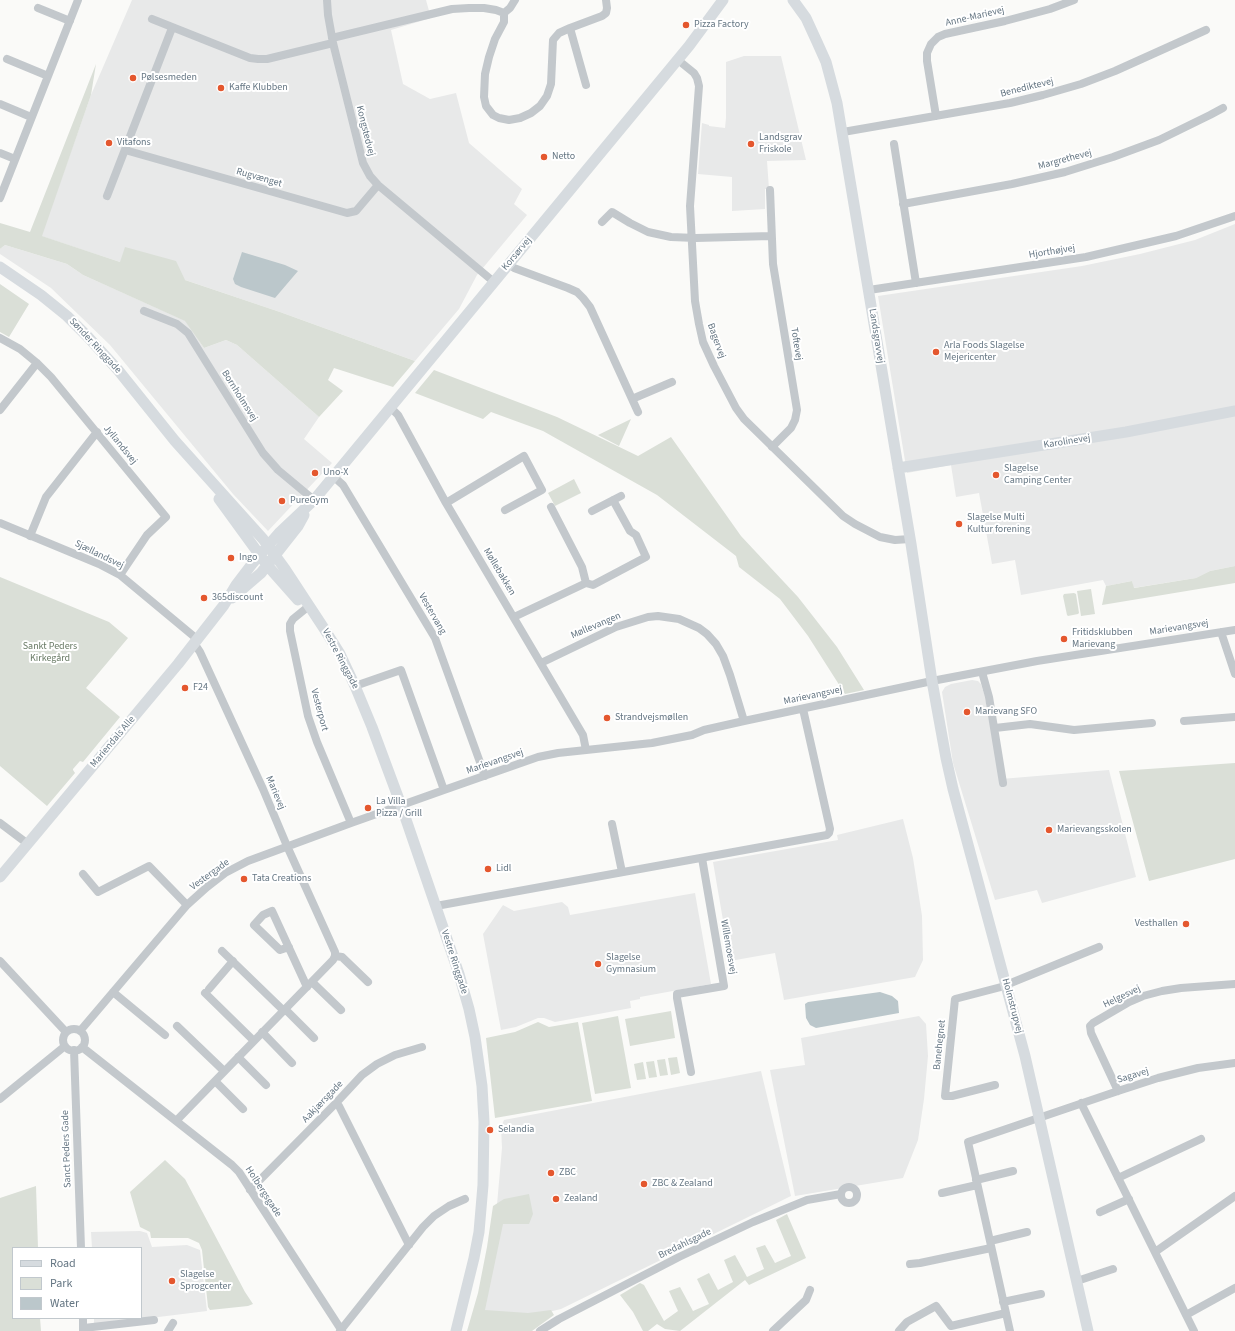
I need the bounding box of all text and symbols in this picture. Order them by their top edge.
street label: Anne-Marievej [944,4,1006,30]
place label: Pizza Factory [694,19,749,31]
marker: Pizza Factory [681,20,691,30]
place label: Pølsesmeden [141,72,197,84]
marker: Pølsesmeden [128,73,138,83]
street label: Benediktevej [999,76,1055,100]
place label: Kaffe Klubben [229,82,288,94]
marker: Kaffe Klubben [216,83,226,93]
street label: Kongstedvej [353,105,377,157]
place label: Landsgrav Friskole [759,132,802,156]
place label: Vitafons [117,137,151,149]
marker: Vitafons [104,138,114,148]
marker: Landsgrav Friskole [746,139,756,149]
street label: Margrethevej [1037,147,1093,173]
place label: Netto [552,151,575,163]
marker: Netto [539,152,549,162]
street label: Rugvænget [235,166,283,190]
street label: Korsørvej [500,235,534,273]
street label: Hjorthøjvej [1028,242,1076,262]
street label: Landsgravvej [866,308,886,364]
street label: Sønder Ringgade [66,316,124,376]
street label: Bagervej [704,322,728,360]
street label: Toftevej [787,327,805,361]
place label: Arla Foods Slagelse Mejericenter [944,340,1024,364]
marker: Arla Foods Slagelse Mejericenter [931,347,941,357]
street label: Bornholmsvej [218,368,260,424]
street label: Jyllandsvej [101,423,139,467]
street label: Karolinevej [1043,432,1091,452]
place label: Slagelse Camping Center [1004,463,1071,486]
place label: Uno-X [323,467,348,479]
marker: Uno-X [310,468,320,478]
marker: Slagelse Camping Center [991,470,1001,480]
place label: PureGym [290,495,329,507]
marker: PureGym [277,496,287,506]
place label: Slagelse Multi Kultur forening [967,512,1030,536]
marker: Slagelse Multi Kultur forening [954,519,964,529]
street label: Sjællandsvej [73,538,125,572]
street label: Møllebakken [480,546,518,598]
place label: Ingo [239,552,257,564]
marker: Ingo [226,553,236,563]
street label: Vestervang [415,591,449,637]
place label: 365discount [212,592,263,604]
marker: 365discount [199,593,209,603]
street label: Møllevangen [569,610,623,642]
street label: Marievangsvej [1149,617,1209,639]
street label: Vestre Ringgade [319,627,361,691]
place label: Fritidsklubben Marievang [1072,627,1133,650]
marker: Fritidsklubben Marievang [1059,634,1069,644]
park label: Sankt Peders Kirkegård [23,641,77,664]
place label: F24 [193,682,208,694]
marker: F24 [180,683,190,693]
street label: Marievangsvej [783,684,843,708]
street label: Vesterport [308,687,330,733]
place label: Marievang SFO [975,706,1037,718]
marker: Marievang SFO [962,707,972,717]
place label: Strandvejsmøllen [615,712,688,724]
marker: Strandvejsmøllen [602,713,612,723]
street label: Mariendals Alle [88,714,138,770]
street label: Marievangsvej [465,747,525,777]
street label: Marievej [263,774,287,812]
place label: La Villa Pizza / Grill [376,796,422,820]
marker: La Villa Pizza / Grill [363,803,373,813]
place label: Marievangsskolen [1057,824,1132,836]
marker: Marievangsskolen [1044,825,1054,835]
street label: Vestergade [188,857,232,893]
place label: Lidl [496,863,511,875]
marker: Lidl [483,864,493,874]
place label: Tata Creations [252,873,311,885]
marker: Tata Creations [239,874,249,884]
place label: Vesthallen [1135,918,1178,930]
street label: Willemoesvej [717,919,739,975]
marker: Vesthallen [1181,919,1191,929]
street label: Vestre Ringgade [438,928,470,996]
place label: Slagelse Gymnasium [606,952,656,976]
marker: Slagelse Gymnasium [593,959,603,969]
street label: Holmstrupvej [999,977,1025,1035]
street label: Helgesvej [1101,983,1143,1011]
street label: Banehegnet [931,1019,949,1071]
street label: Sagavej [1116,1066,1150,1086]
street label: Aakjærsgade [300,1078,346,1126]
street label: Sanct Peders Gade [60,1110,74,1188]
place label: Selandia [498,1124,534,1136]
marker: Selandia [485,1125,495,1135]
street label: Holbergsgade [242,1164,284,1220]
place label: ZBC [559,1167,576,1179]
marker: ZBC [546,1168,556,1178]
place label: ZBC & Zealand [652,1178,713,1190]
marker: ZBC & Zealand [639,1179,649,1189]
place label: Zealand [564,1193,598,1205]
marker: Zealand [551,1194,561,1204]
street label: Bredahlsgade [657,1226,713,1262]
legend [12,1247,142,1319]
text: Road [50,1255,76,1272]
place label: Slagelse Sprogcenter [180,1269,231,1292]
text: Park [50,1275,72,1292]
marker: Slagelse Sprogcenter [167,1276,177,1286]
text: Water [50,1295,79,1312]

